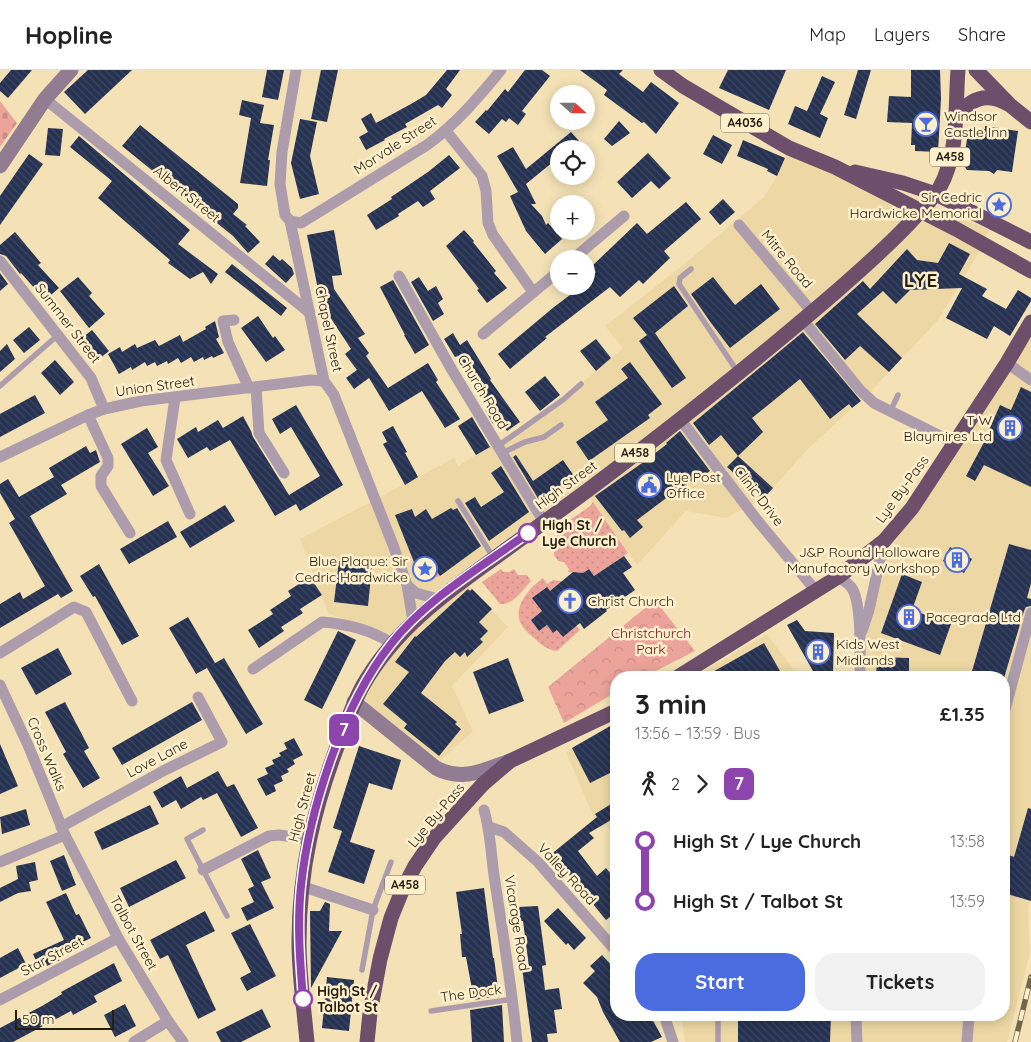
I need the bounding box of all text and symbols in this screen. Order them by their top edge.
text: Hopline [25,20,113,50]
text: Map [809,23,846,46]
text: Layers [874,23,930,46]
text: Share [958,23,1006,46]
north arrow [550,85,595,130]
map controls [550,85,595,295]
place label: Windsor Castle Inn [944,107,1007,141]
street label: Morvale Street [350,111,440,178]
bar icon: Windsor Castle Inn [913,111,939,137]
road number: A4036 [721,114,769,132]
button: locate [550,140,595,185]
road number: A458 [930,147,970,166]
street label: Albert Street [150,162,224,227]
place label: Sir Cedric Hardwicke Memorial [849,188,982,222]
place icon: Sir Cedric Hardwicke Memorial [986,192,1012,218]
button: + [550,195,595,240]
street label: Mitre Road [757,226,817,292]
button: − [550,250,595,295]
district label: LYE [904,268,938,292]
street label: Summer Street [31,279,105,367]
street label: Chapel Street [311,284,347,374]
street label: Church Road [454,351,512,433]
street label: Union Street [114,372,196,400]
place label: T W Blaymires Ltd [904,411,992,445]
building icon: T W Blaymires Ltd [997,415,1023,441]
road number: A458 [615,443,655,462]
street label: Lye By-Pass [871,452,933,526]
street label: High Street [532,456,601,513]
street label: Clinic Drive [730,462,788,530]
place label: Lye Post Office [666,468,721,502]
public building icon: Lye Post Office [636,472,662,498]
place label: High St / Lye Church [542,516,616,550]
marker: High St / Lye Church [518,523,538,543]
place label: J&P Round Holloware Manufactory Workshop [787,543,940,577]
building icon: J&P Round Holloware Manufactory Workshop [944,547,970,573]
place label: Blue Plaque: Sir Cedric Hardwicke [295,552,409,586]
place icon: Blue Plaque: Sir Cedric Hardwicke [412,556,438,582]
church icon: Christ Church [557,588,583,614]
place label: Christ Church [588,592,674,610]
building icon: Pacegrade Ltd [896,604,922,630]
place label: Pacegrade Ltd [926,608,1021,626]
park label: Christchurch Park [611,624,691,658]
place label: Kids West Midlands [836,635,900,669]
building icon: Kids West Midlands [805,639,831,665]
text: 3 min [635,686,707,721]
text: £1.35 [940,702,985,726]
street label: Cross Walks [23,714,71,794]
line badge: 7 [328,714,360,746]
text: 7 [339,718,349,741]
text: 13:56 – 13:59 · Bus [635,723,760,743]
street label: Love Lane [123,734,191,782]
street label: High Street [284,770,320,844]
icon: walk [635,770,663,798]
icon: forward [688,770,716,798]
text: 7 [734,772,744,795]
text: 2 [671,774,680,794]
street label: Lye By-Pass [404,779,468,851]
text: High St / Lye Church [673,829,861,853]
text: 13:58 [950,831,985,851]
street label: Valley Road [534,839,600,909]
street label: Vicarage Road [501,874,533,972]
road number: A458 [385,876,425,894]
text: High St / Talbot St [673,889,843,913]
text: 13:59 [950,891,985,911]
street label: Talbot Street [106,893,162,974]
street label: Star Street [17,932,87,980]
button: Start [635,953,805,1011]
button: Tickets [815,953,985,1011]
street label: The Dock [439,980,503,1006]
place label: High St / Talbot St [317,982,378,1016]
marker: High St / Talbot St [293,989,313,1009]
scale bar [15,1007,114,1030]
text: 50 m [22,1010,55,1028]

